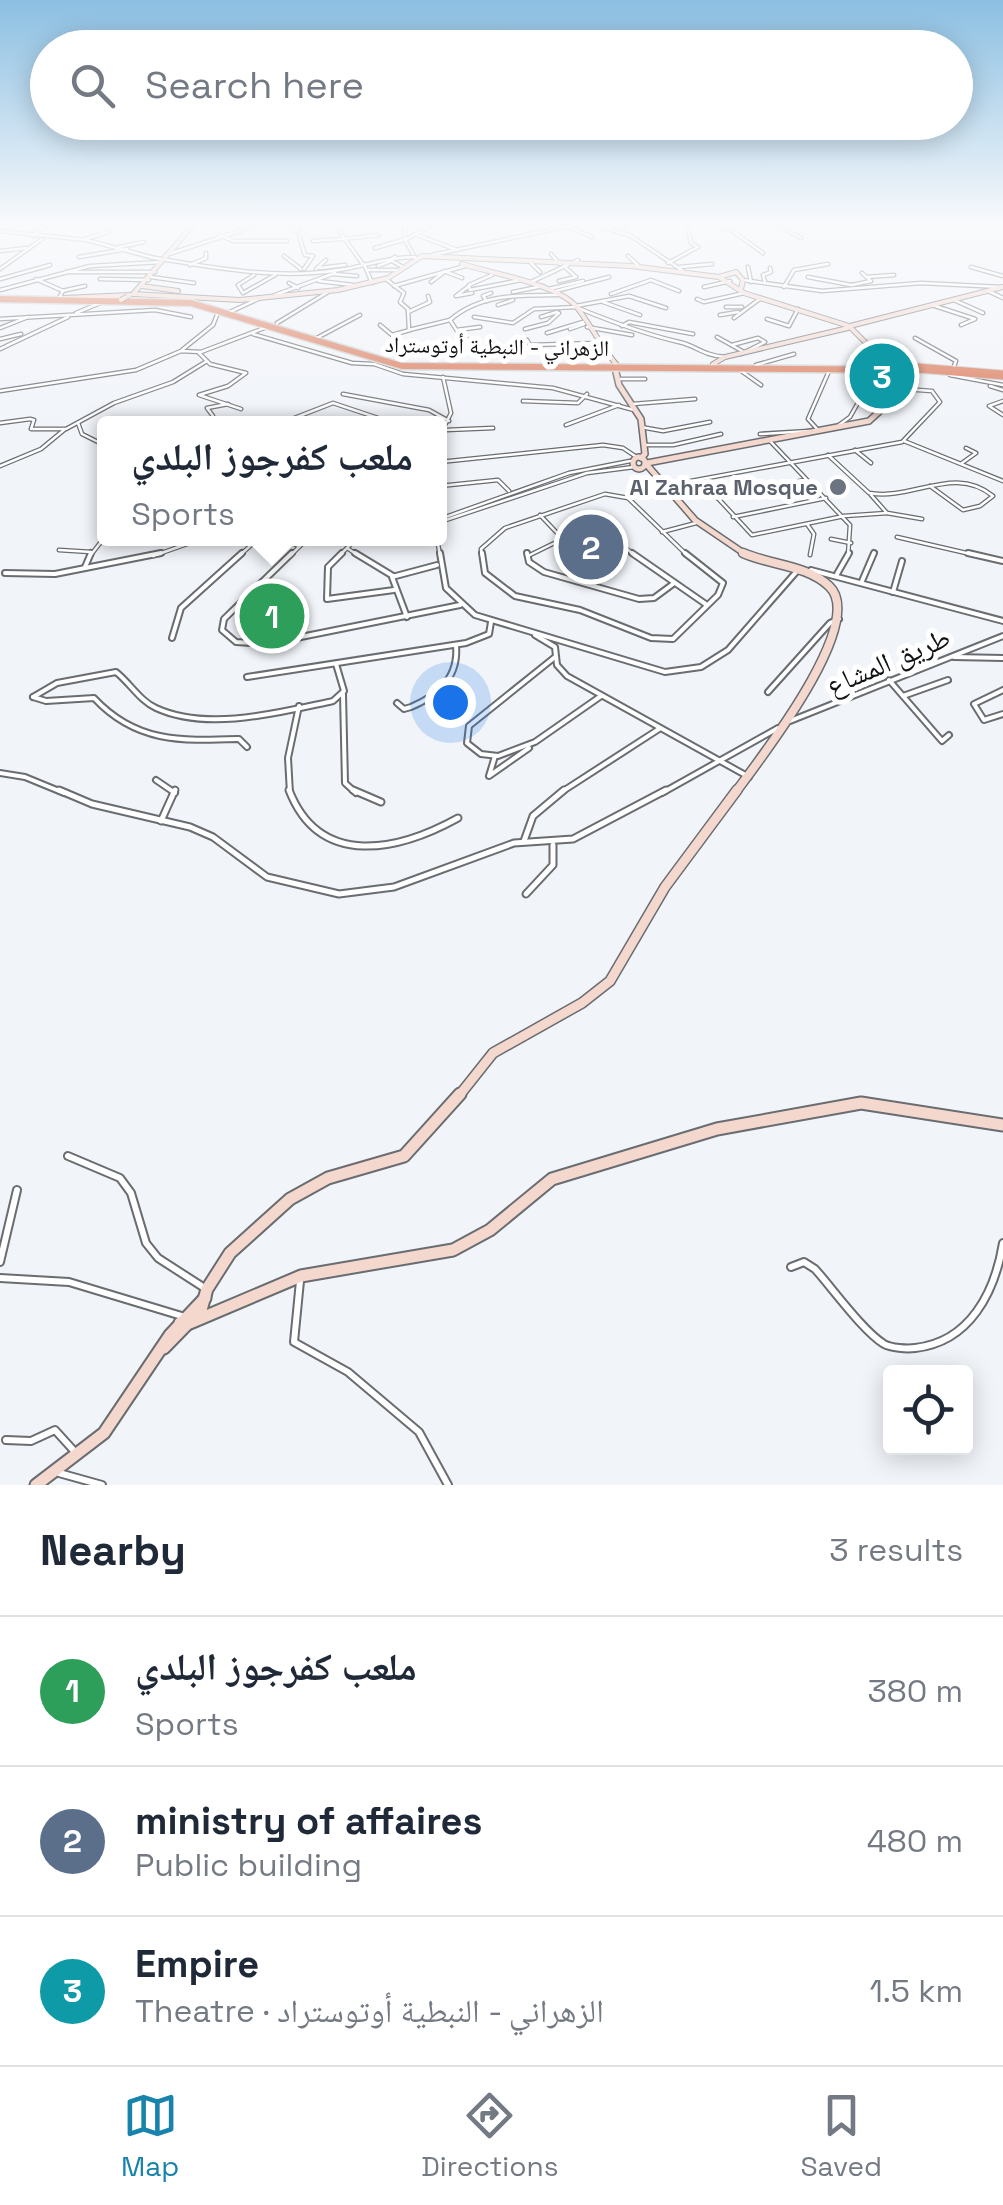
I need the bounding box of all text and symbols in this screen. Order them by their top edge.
search box [30,30,973,140]
icon: search [65,58,120,113]
text: Search here [145,61,364,109]
street label: الزهراني - النبطية أوتوستراد [384,330,609,366]
pin: 3 [850,338,914,414]
popup [97,416,447,546]
text: ملعب كفرجوز البلدي [131,433,413,481]
place label: Al Zahraa Mosque [630,473,818,501]
marker: Al Zahraa Mosque [827,476,849,498]
text: Sports [131,494,235,534]
pin: 2 [558,510,624,584]
pin: 1 [240,578,304,654]
street label: طريق المشاع [821,619,955,703]
your location [425,677,476,728]
map controls [883,1365,973,1455]
button: locate [883,1365,973,1455]
text: Nearby [40,1524,186,1577]
text: 3 results [829,1530,963,1570]
text: ملعب كفرجوز البلدي [135,1643,417,1691]
text: 1 [65,1671,80,1711]
text: 380 m [867,1671,963,1711]
text: Sports [135,1704,239,1744]
text: ministry of affaires [135,1797,482,1845]
text: 2 [63,1821,82,1861]
text: 480 m [867,1821,963,1861]
text: Public building [135,1845,362,1885]
text: Empire [135,1940,259,1988]
text: 3 [63,1971,82,2011]
text: 1.5 km [869,1971,963,2011]
text: Theatre · الزهراني - النبطية أوتوستراد [135,1991,604,2031]
tab: Map [121,2088,179,2184]
tab: Directions [421,2088,558,2184]
tab: Saved [800,2088,882,2184]

